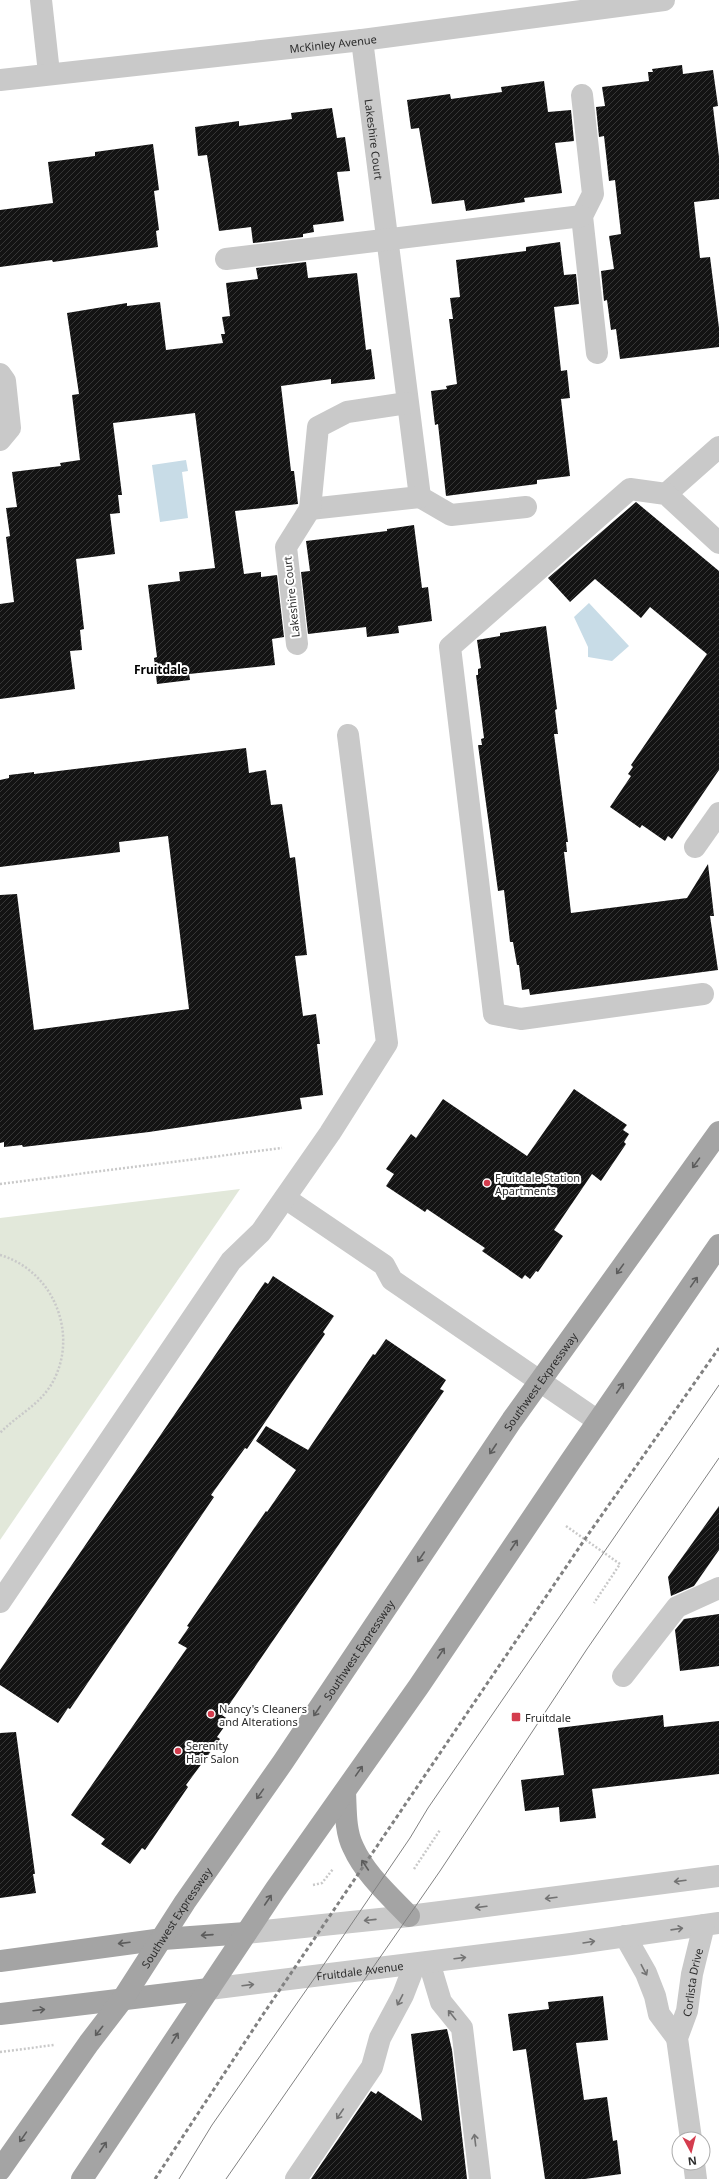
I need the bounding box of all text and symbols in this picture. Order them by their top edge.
street label: McKinley Avenue [289,31,378,55]
street label: Lakeshire Court [362,98,387,181]
street label: Lakeshire Court [279,556,303,638]
district label: Fruitdale [134,661,188,678]
one-way arrow [692,1158,700,1169]
place label: Fruitdale Station Apartments [495,1170,580,1198]
marker: Fruitdale Station Apartments [482,1178,492,1188]
one-way arrow [616,1263,624,1274]
one-way arrow [690,1276,698,1287]
street label: Southwest Expressway [500,1329,580,1433]
one-way arrow [616,1383,624,1394]
one-way arrow [489,1443,497,1454]
one-way arrow [510,1540,518,1551]
one-way arrow [416,1551,425,1562]
street label: Southwest Expressway [319,1596,397,1703]
one-way arrow [437,1648,445,1659]
place label: Nancy's Cleaners and Alterations [219,1701,307,1729]
one-way arrow [313,1705,321,1716]
marker: Nancy's Cleaners and Alterations [206,1709,216,1719]
place label: Fruitdale [525,1710,571,1725]
marker: Fruitdale [510,1711,522,1723]
place label: Serenity Hair Salon [186,1738,239,1766]
marker: Serenity Hair Salon [173,1746,183,1756]
one-way arrow [355,1766,363,1777]
one-way arrow [256,1788,264,1799]
one-way arrow [361,1860,369,1871]
street label: Southwest Expressway [137,1864,215,1970]
one-way arrow [674,1877,687,1885]
one-way arrow [545,1894,558,1902]
one-way arrow [264,1895,272,1906]
one-way arrow [475,1903,488,1911]
one-way arrow [364,1916,377,1924]
one-way arrow [670,1925,683,1933]
one-way arrow [201,1932,214,1939]
one-way arrow [582,1938,595,1946]
one-way arrow [118,1940,131,1947]
street label: Corlista Drive [678,1946,706,2019]
one-way arrow [453,1954,466,1962]
street label: Fruitdale Avenue [316,1957,404,1983]
one-way arrow [640,1964,648,1976]
one-way arrow [241,1981,254,1988]
one-way arrow [396,1994,403,2006]
one-way arrow [32,2006,45,2014]
one-way arrow [447,2009,456,2020]
one-way arrow [94,2025,103,2036]
one-way arrow [171,2033,179,2044]
one-way arrow [336,2108,344,2119]
one-way arrow [19,2131,27,2142]
north arrow [671,2131,711,2171]
one-way arrow [472,2134,479,2147]
one-way arrow [99,2141,107,2152]
text: N [687,2153,698,2169]

